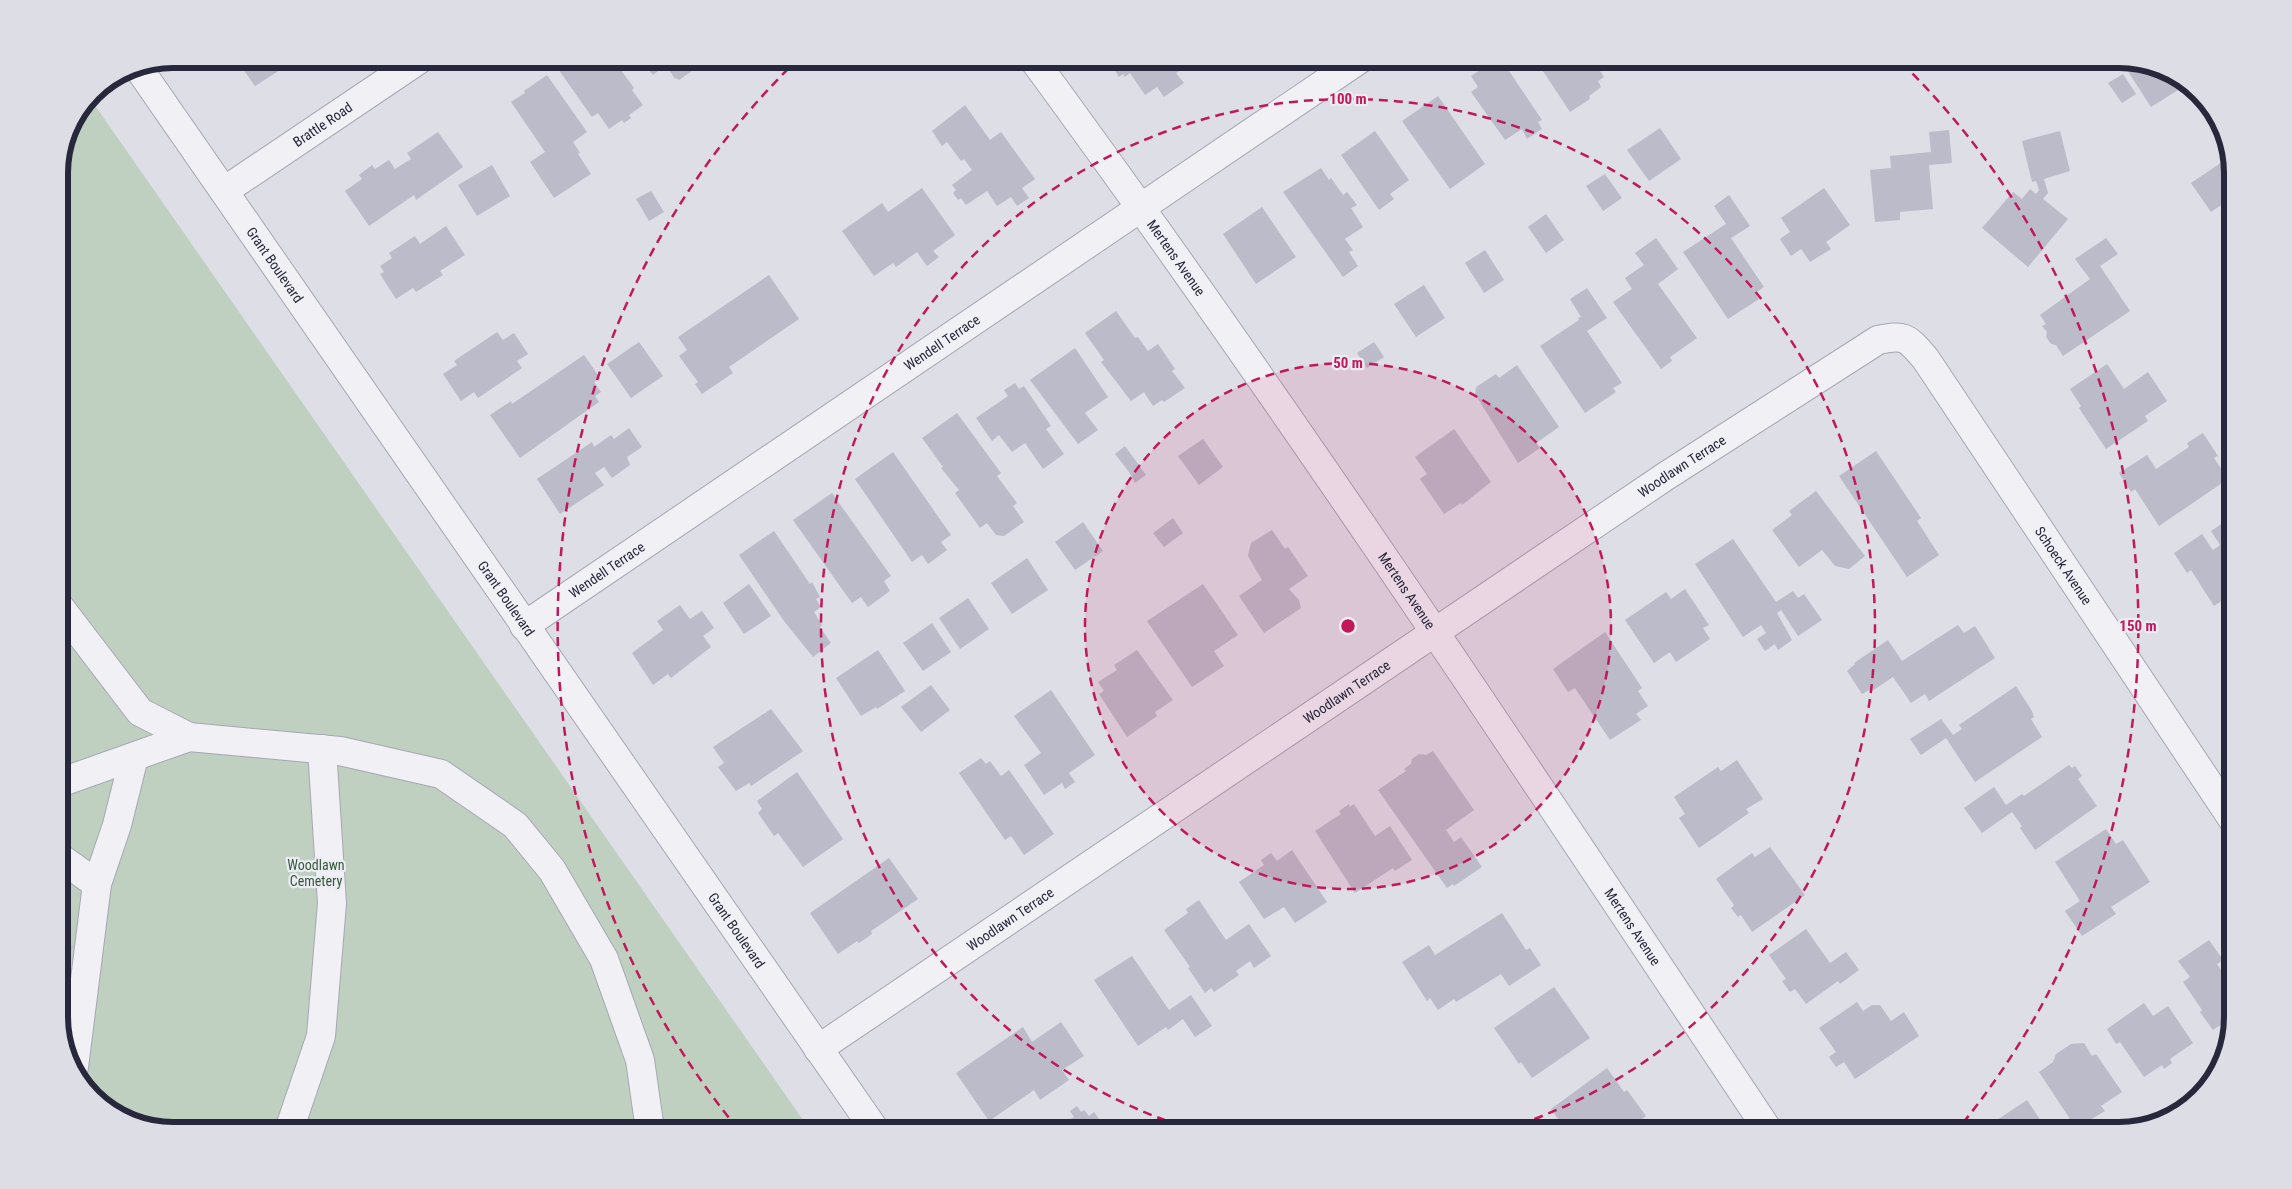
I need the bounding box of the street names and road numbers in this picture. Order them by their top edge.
street label: Brattle Road [290,99,355,150]
street label: Mertens Avenue [1144,217,1209,299]
street label: Grant Boulevard [243,224,307,306]
street label: Wendell Terrace [901,311,983,374]
street label: Woodlawn Terrace [1635,432,1729,501]
street label: Schoeck Avenue [2032,524,2095,608]
street label: Wendell Terrace [566,538,648,601]
street label: Mertens Avenue [1375,549,1439,633]
street label: Grant Boulevard [475,558,538,639]
street label: Woodlawn Terrace [1300,657,1394,727]
street label: Woodlawn Terrace [964,884,1057,954]
street label: Mertens Avenue [1601,885,1664,969]
street label: Grant Boulevard [705,890,768,971]

